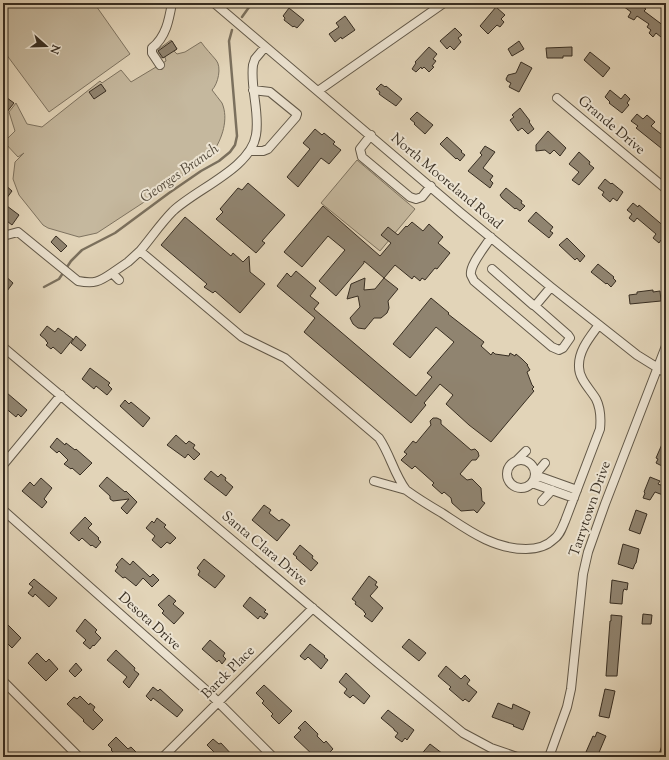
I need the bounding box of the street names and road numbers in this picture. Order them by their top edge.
street label: Grande Drive [573,92,649,160]
street label: North Mooreland Road [386,129,506,235]
street label: Tarrytown Drive [565,459,617,559]
street label: Santa Clara Drive [217,507,311,591]
street label: Desota Drive [113,588,185,656]
street label: Barck Place [198,642,260,704]

